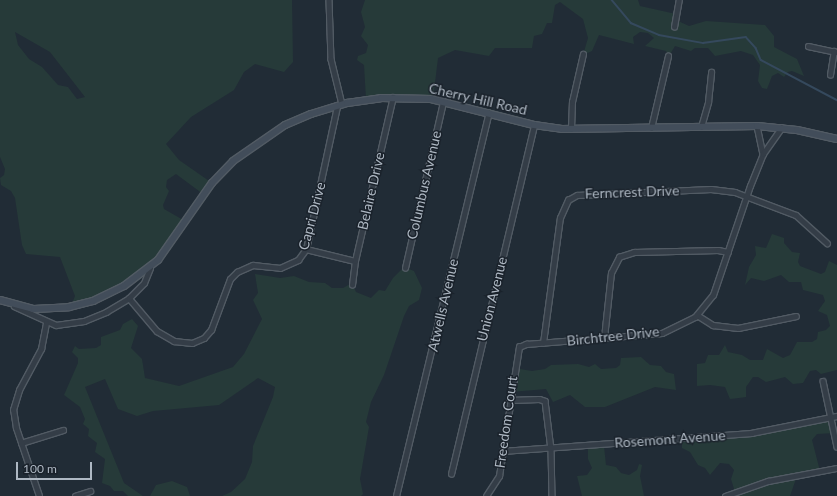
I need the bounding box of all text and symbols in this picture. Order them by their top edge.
street label: Cherry Hill Road [427,79,529,119]
street label: Columbus Avenue [403,129,445,241]
street label: Belaire Drive [354,151,388,231]
street label: Capri Drive [295,180,329,252]
street label: Ferncrest Drive [584,182,680,202]
street label: Union Avenue [473,255,511,343]
street label: Atwells Avenue [424,257,462,353]
street label: Birchtree Drive [566,323,660,349]
street label: Freedom Court [491,375,521,469]
street label: Rosemont Avenue [614,427,726,451]
scale bar [18,454,94,480]
text: 100 m [23,461,57,476]

